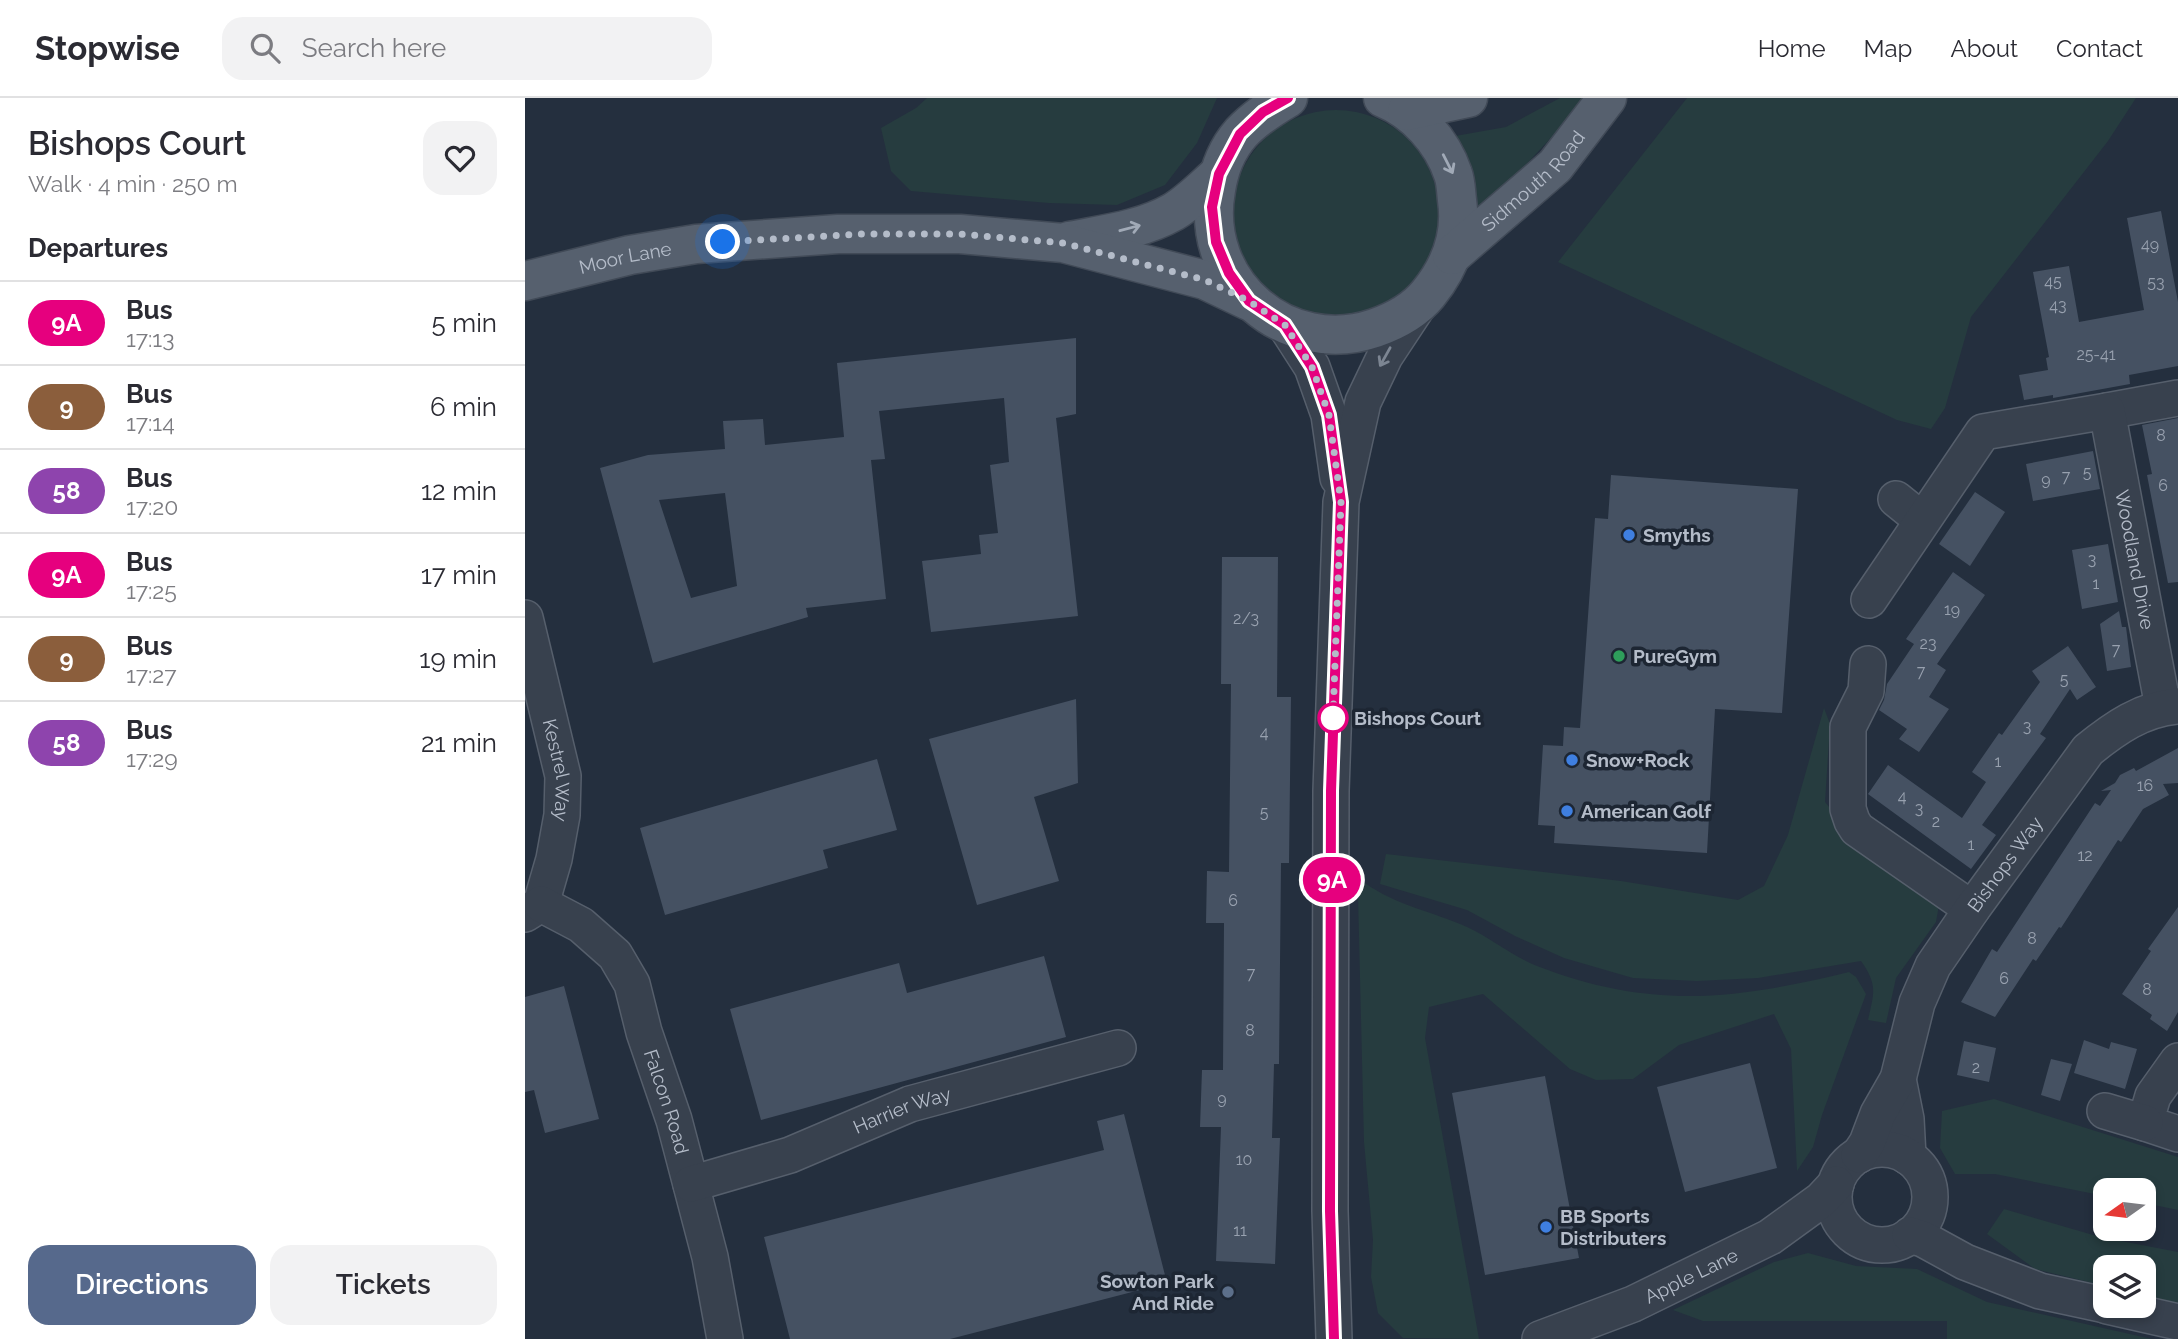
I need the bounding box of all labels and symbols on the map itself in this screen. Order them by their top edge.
street label: Sidmouth Road [1477,126,1589,236]
one-way arrow [1442,153,1456,174]
one-way arrow [1118,221,1141,234]
your location [705,224,740,259]
house number: 49 [2141,235,2159,254]
street label: Moor Lane [577,237,673,278]
house number: 45 [2044,272,2062,291]
house number: 53 [2147,273,2165,292]
house number: 43 [2049,296,2067,315]
house number: 25-41 [2076,345,2116,364]
one-way arrow [1378,347,1392,367]
house number: 8 [2156,426,2166,445]
house number: 5 [2083,463,2092,482]
house number: 7 [2062,467,2071,486]
house number: 9 [2041,470,2051,489]
house number: 6 [2158,476,2168,495]
street label: Woodland Drive [2111,488,2159,631]
place label: Smyths [1643,524,1711,546]
marker: Smyths [1621,527,1637,543]
house number: 3 [2088,550,2096,569]
house number: 1 [2093,574,2100,593]
house number: 19 [1944,600,1960,619]
house number: 2/3 [1233,609,1259,628]
house number: 23 [1920,634,1936,653]
house number: 7 [2112,640,2121,659]
place label: PureGym [1633,645,1717,667]
marker: PureGym [1611,648,1627,664]
house number: 7 [1917,662,1926,681]
house number: 5 [2060,670,2069,689]
marker: Bishops Court [1318,703,1348,733]
place label: Bishops Court [1354,707,1482,729]
street label: Kestrel Way [539,717,574,823]
house number: 3 [2023,717,2031,736]
house number: 4 [1260,723,1269,742]
place label: Snow+Rock [1586,749,1690,771]
marker: Snow+Rock [1564,752,1580,768]
house number: 1 [1995,752,2002,771]
house number: 16 [2137,776,2153,795]
house number: 4 [1898,787,1907,806]
house number: 3 [1915,799,1923,818]
place label: American Golf [1581,800,1712,822]
house number: 5 [1260,803,1269,822]
marker: American Golf [1559,803,1575,819]
house number: 2 [1932,812,1940,831]
street label: Bishops Way [1963,812,2047,916]
house number: 1 [1968,835,1975,854]
house number: 12 [2077,846,2093,865]
line badge: 9A [1301,857,1363,903]
house number: 6 [1228,891,1238,910]
house number: 8 [2027,929,2037,948]
house number: 7 [1247,964,1256,983]
house number: 6 [1999,969,2009,988]
house number: 8 [2142,980,2152,999]
house number: 8 [1245,1021,1255,1040]
street label: Falcon Road [640,1046,693,1156]
house number: 2 [1972,1058,1980,1077]
street label: Harrier Way [850,1083,953,1138]
house number: 9 [1217,1089,1227,1108]
house number: 10 [1236,1150,1252,1169]
north arrow [2093,1178,2156,1241]
place label: BB Sports Distributers [1560,1205,1666,1249]
marker: BB Sports Distributers [1538,1219,1554,1235]
house number: 11 [1233,1221,1247,1240]
street label: Apple Lane [1641,1243,1741,1308]
place label: Sowton Park And Ride [1100,1270,1214,1314]
marker: Sowton Park And Ride [1220,1284,1236,1300]

